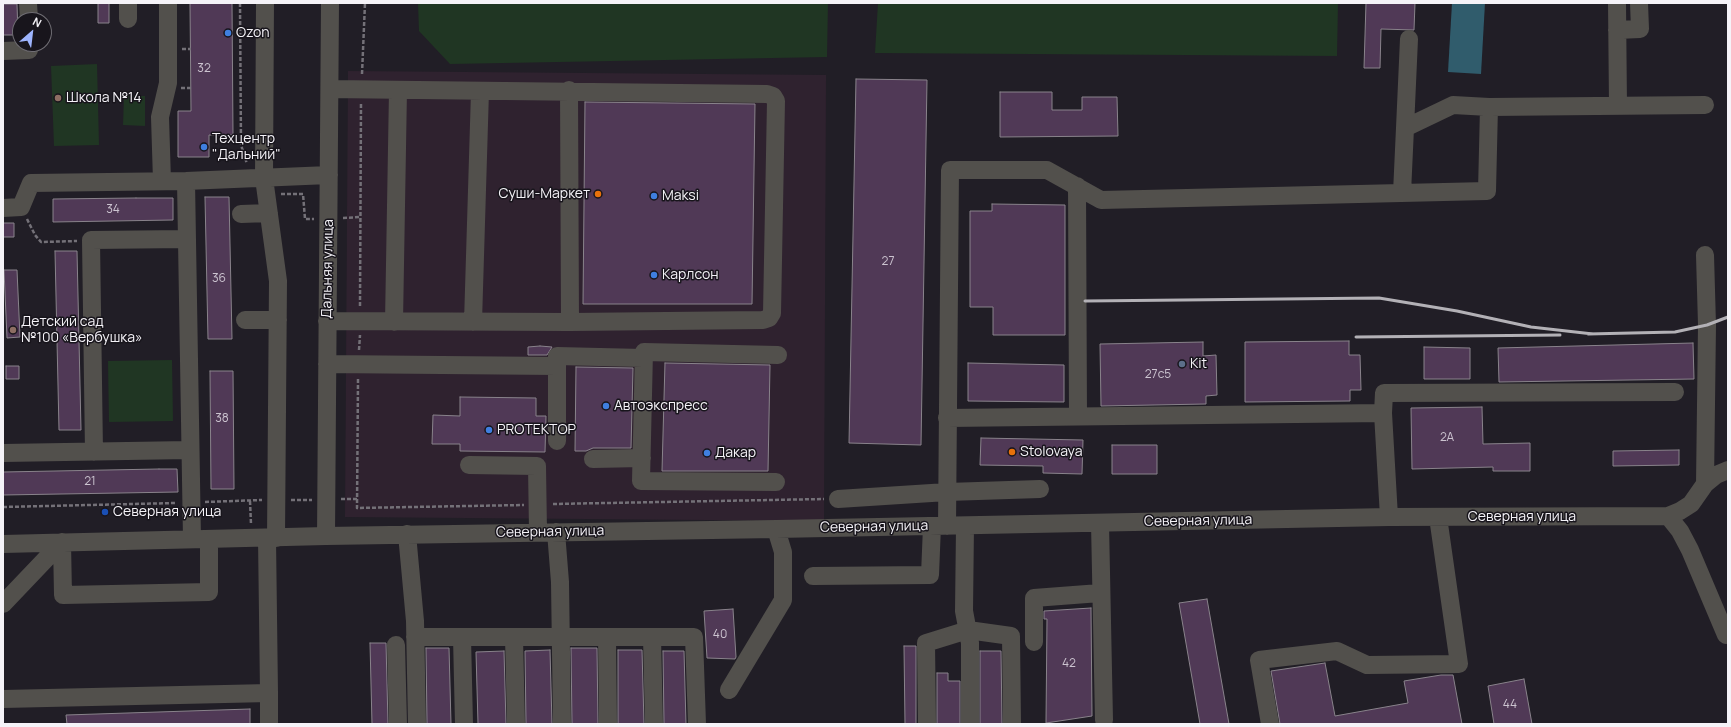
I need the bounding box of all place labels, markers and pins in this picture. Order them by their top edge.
place label: Ozon [236,25,270,41]
marker: Ozon [223,28,233,38]
place label: Школа №14 [66,90,142,106]
marker: Школа №14 [53,93,63,103]
place label: Техцентр "Дальний" [212,131,281,164]
marker: Техцентр "Дальний" [199,142,209,152]
place label: Суши-Маркет [498,186,590,202]
place label: Maksi [662,188,699,204]
marker: Суши-Маркет [593,189,603,199]
marker: Maksi [649,191,659,201]
place label: Карлсон [662,267,719,283]
marker: Карлсон [649,270,659,280]
place label: Детский сад №100 «Вербушка» [21,314,142,346]
marker: Детский сад №100 «Вербушка» [8,325,18,335]
place label: Kit [1190,356,1207,372]
marker: Kit [1177,359,1187,369]
place label: Автоэкспресс [614,398,708,414]
marker: Автоэкспресс [601,401,611,411]
place label: PROТЕКТОР [497,422,576,438]
marker: PROТЕКТОР [484,425,494,435]
place label: Stolovaya [1020,444,1082,460]
place label: Дакар [715,445,756,461]
marker: Stolovaya [1007,447,1017,457]
marker: Дакар [702,448,712,458]
place label: Северная улица [113,504,221,520]
marker: Северная улица [100,507,110,517]

